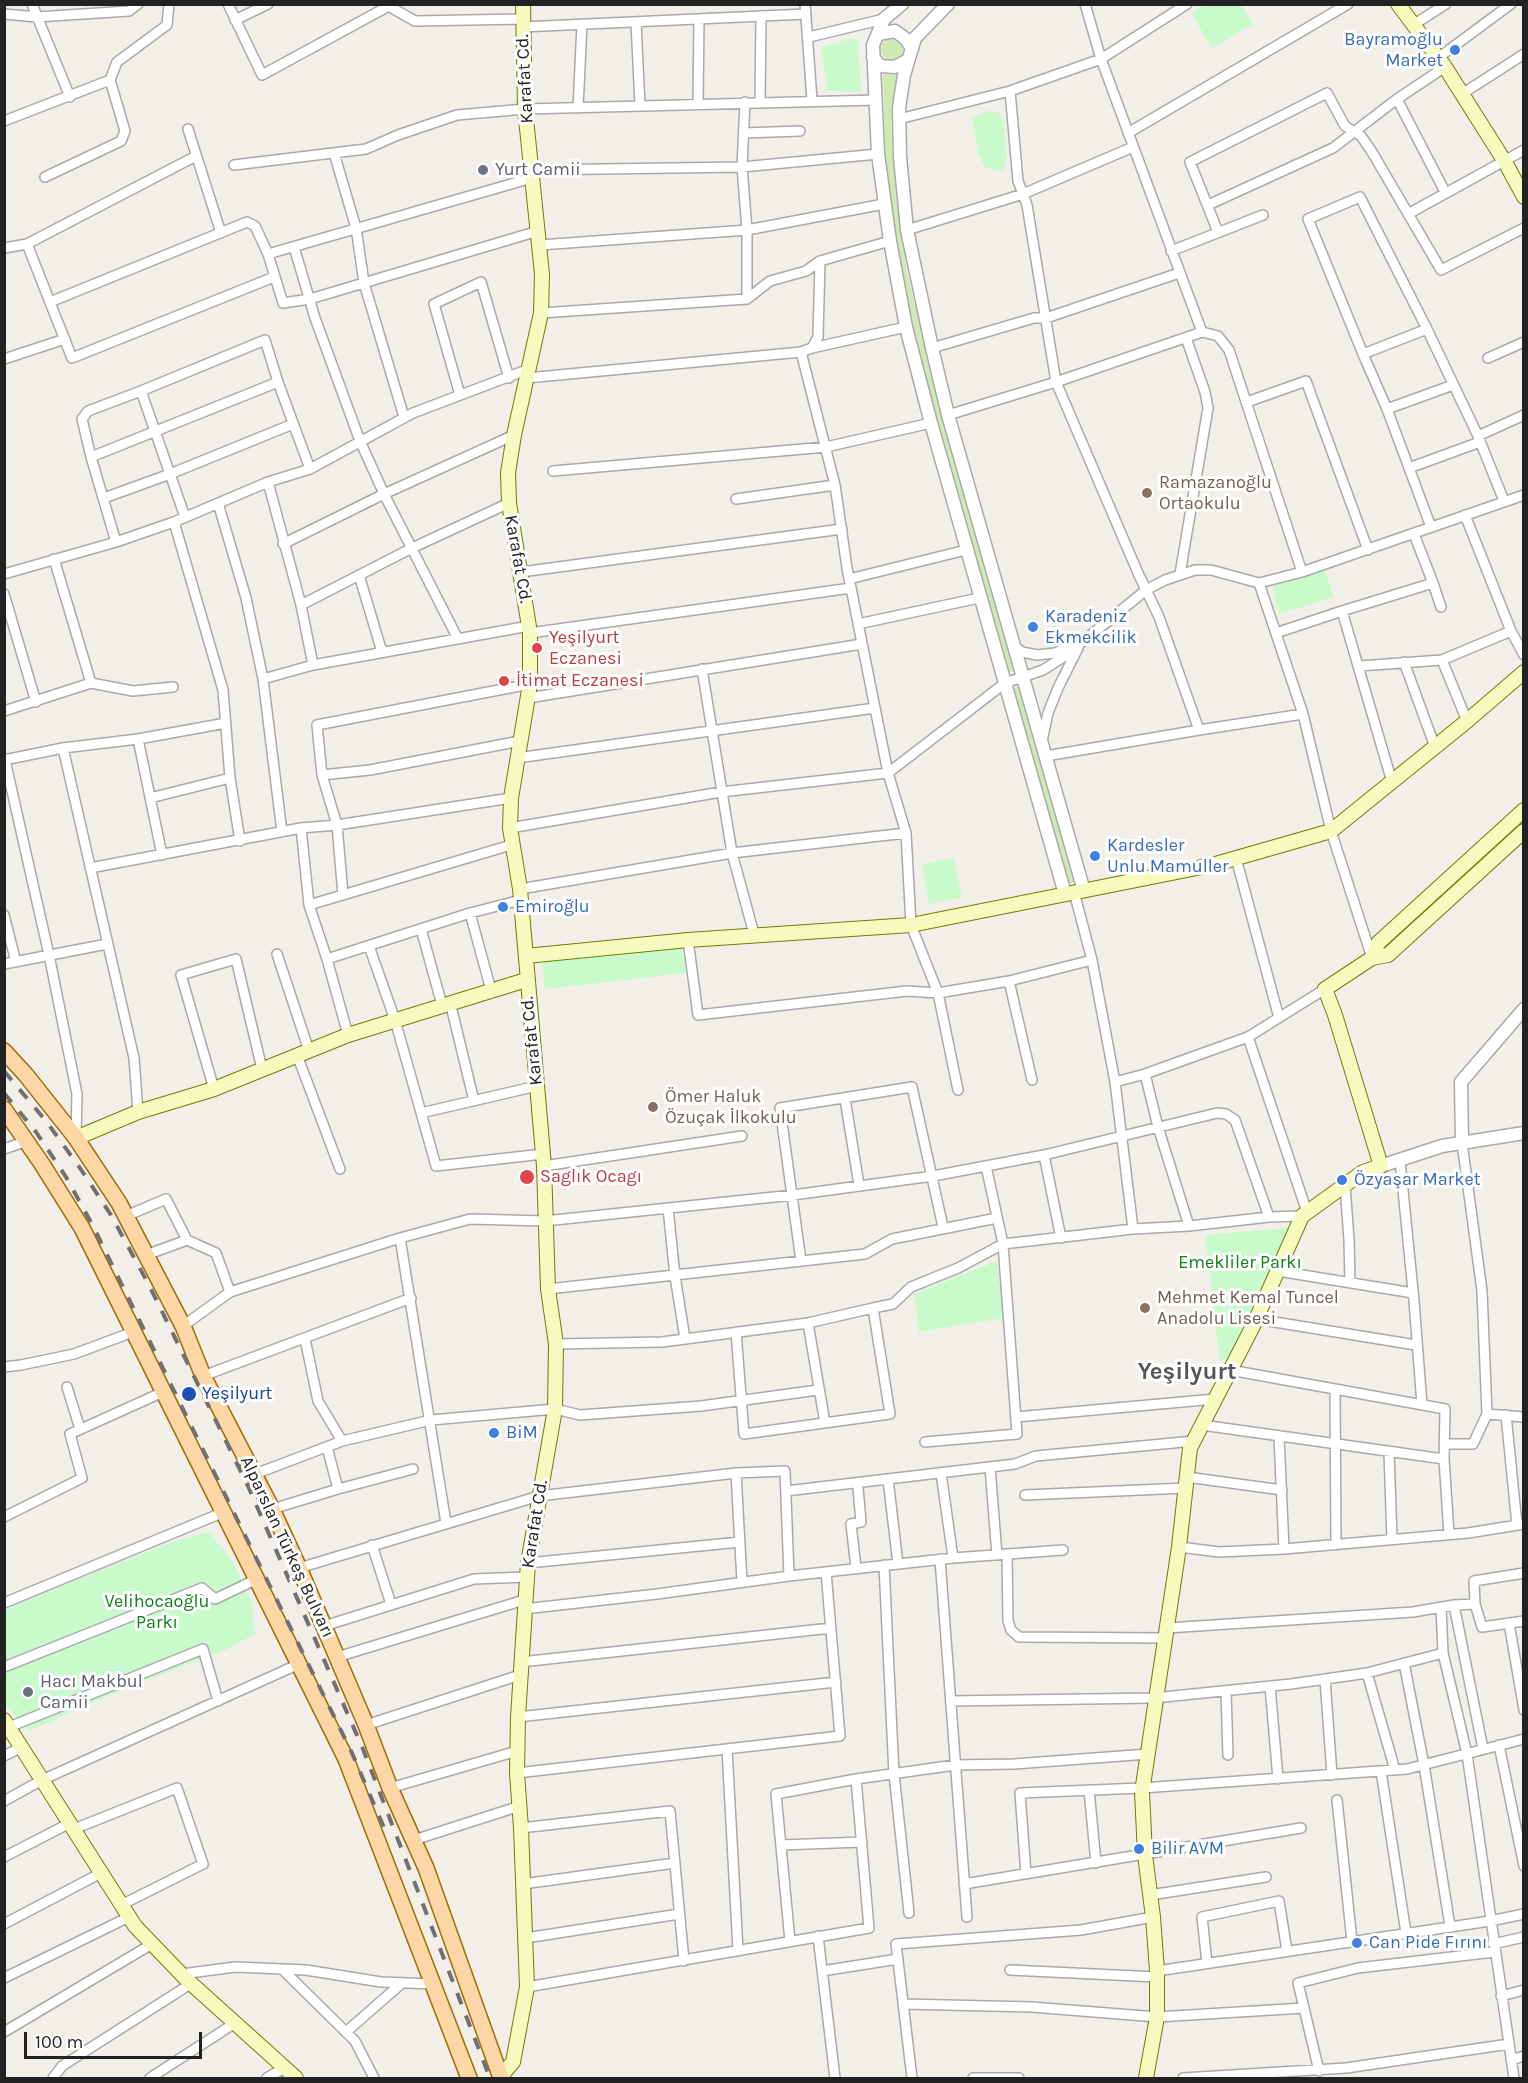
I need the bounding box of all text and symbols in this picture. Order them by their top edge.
place label: Bayramoğlu Market [1344,29,1443,72]
street label: Karafat Cd. [512,34,538,124]
marker: Bayramoğlu Market [1448,43,1462,57]
place label: Yurt Camii [495,159,581,181]
marker: Yurt Camii [476,163,490,177]
place label: Ramazanoğlu Ortaokulu [1159,472,1272,514]
marker: Ramazanoğlu Ortaokulu [1140,486,1154,500]
street label: Karafat Cd. [500,513,536,605]
place label: Karadeniz Ekmekcilik [1045,606,1137,648]
marker: Karadeniz Ekmekcilik [1026,620,1040,634]
place label: Yeşilyurt Eczanesi [549,627,622,670]
marker: Yeşilyurt Eczanesi [530,641,544,655]
place label: İtimat Eczanesi [516,670,644,692]
marker: İtimat Eczanesi [497,674,511,688]
place label: Kardesler Unlu Mamuller [1107,835,1229,878]
marker: Kardesler Unlu Mamuller [1088,849,1102,863]
place label: Emiroğlu [515,896,590,918]
marker: Emiroğlu [496,900,510,914]
street label: Karafat Cd. [517,995,547,1087]
place label: Ömer Haluk Özuçak İlkokulu [665,1086,797,1128]
marker: Ömer Haluk Özuçak İlkokulu [646,1100,660,1114]
place label: Saglık Ocagı [540,1166,642,1188]
marker: Saglık Ocagı [518,1168,536,1186]
place label: Özyaşar Market [1354,1169,1480,1191]
marker: Özyaşar Market [1335,1173,1349,1187]
park label: Emekliler Parkı [1178,1252,1302,1274]
place label: Mehmet Kemal Tuncel Anadolu Lisesi [1157,1287,1339,1330]
marker: Mehmet Kemal Tuncel Anadolu Lisesi [1138,1301,1152,1315]
district label: Yeşilyurt [1138,1358,1236,1386]
place label: Yeşilyurt [202,1383,272,1405]
marker: Yeşilyurt [180,1385,198,1403]
place label: BiM [506,1422,538,1444]
marker: BiM [487,1426,501,1440]
street label: Alparslan Türkeş Bulvarı [235,1453,339,1641]
street label: Karafat Cd. [517,1478,553,1570]
park label: Velihocaoğlu Parkı [104,1591,210,1634]
place label: Hacı Makbul Camii [40,1671,143,1714]
marker: Hacı Makbul Camii [21,1685,35,1699]
place label: Bilir AVM [1151,1838,1224,1860]
marker: Bilir AVM [1132,1842,1146,1856]
place label: Can Pide Fırını [1369,1932,1487,1954]
marker: Can Pide Fırını [1350,1936,1364,1950]
scale bar [27,2020,206,2058]
text: 100 m [35,2031,83,2053]

